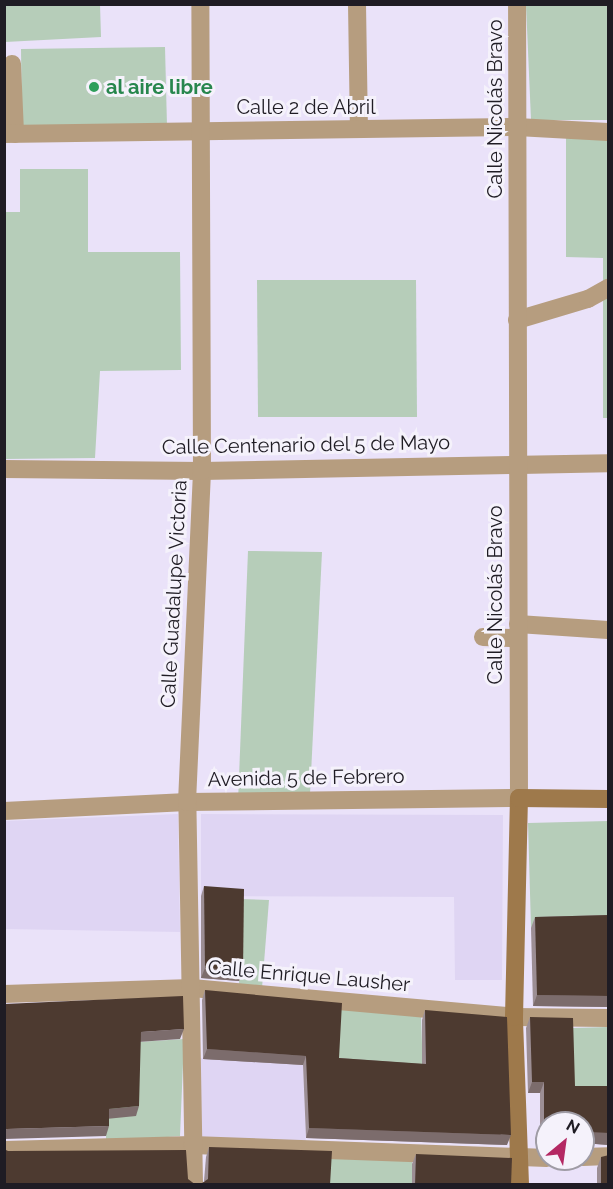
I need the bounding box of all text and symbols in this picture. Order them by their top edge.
street label: Calle Nicolás Bravo [483,19,507,199]
place label: al aire libre [106,75,213,99]
marker: al aire libre [87,80,101,94]
street label: Calle 2 de Abril [236,95,376,119]
street label: Calle Centenario del 5 de Mayo [161,430,451,460]
street label: Calle Guadalupe Victoria [156,479,192,709]
street label: Calle Nicolás Bravo [483,505,507,685]
street label: Avenida 5 de Febrero [207,764,405,792]
street label: Calle Enrique Lausher [207,955,411,997]
north arrow [535,1111,595,1171]
text: N [563,1115,583,1138]

